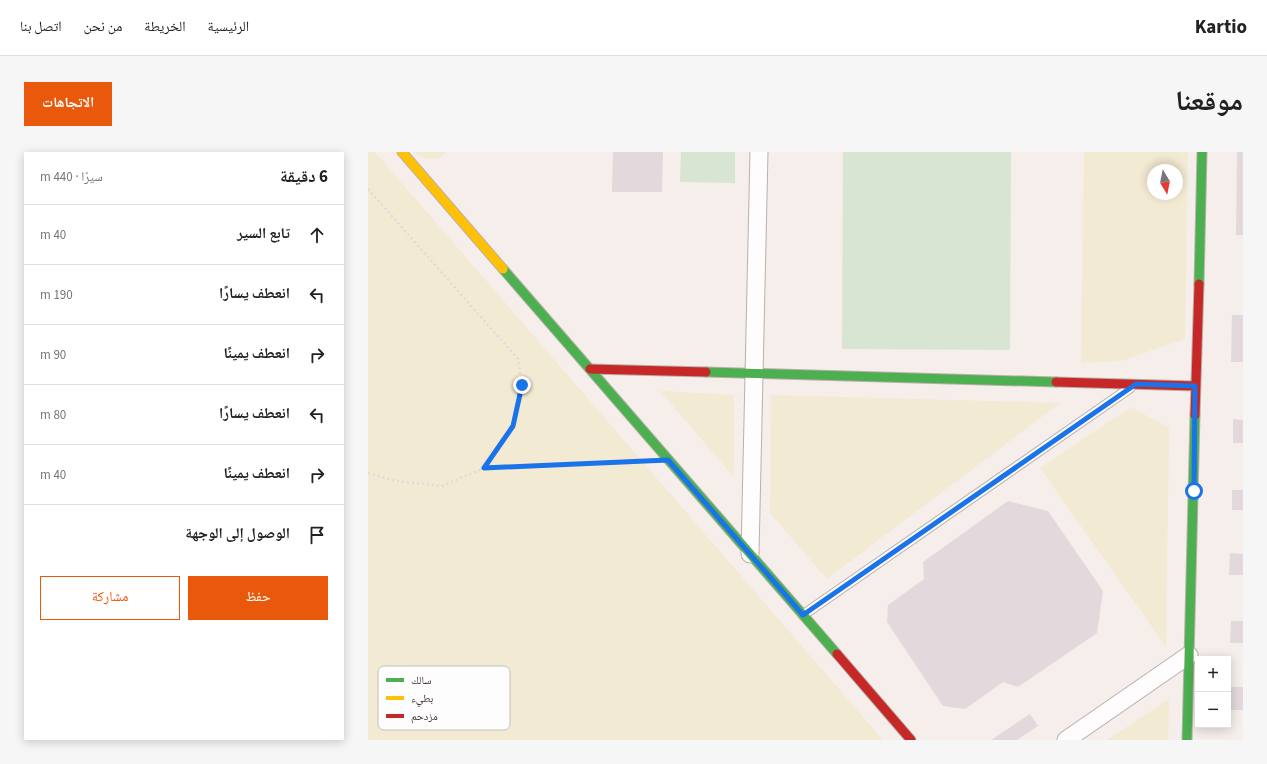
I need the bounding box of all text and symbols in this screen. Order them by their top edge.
text: Kartio [1195,14,1247,41]
text: اتصل بنا [20,17,62,37]
text: من نحن [84,17,122,37]
text: الخريطة [144,17,186,37]
text: الرئيسية [208,17,249,37]
text: موقعنا [1175,81,1243,121]
button: الاتجاهات [24,82,112,126]
north arrow [1147,164,1183,200]
text: 6 دقيقة [280,165,328,189]
text: سيرًا · 440 m [40,168,103,186]
text: تابع السير [237,223,290,244]
icon: ahead [306,224,328,246]
text: 40 m [40,226,66,244]
text: انعطف يسارًا [219,283,290,304]
icon: left [306,284,328,306]
text: 190 m [40,286,73,304]
text: انعطف يمينًا [223,343,290,364]
icon: right [306,344,328,366]
text: 90 m [40,346,66,364]
route end [513,376,531,394]
text: انعطف يسارًا [219,403,290,424]
icon: left [306,404,328,426]
text: 80 m [40,406,66,424]
text: انعطف يمينًا [223,463,290,484]
icon: right [306,464,328,486]
text: 40 m [40,466,66,484]
route start [1185,482,1203,500]
text: الوصول إلى الوجهة [185,523,290,544]
icon: arrive [306,524,328,546]
button: مشاركة [40,576,180,620]
button: حفظ [188,576,328,620]
map controls [1195,656,1231,728]
button: + [1195,656,1231,692]
legend [378,666,510,730]
text: سالك [411,673,431,688]
text: بطيء [411,691,433,707]
button: − [1195,692,1231,728]
text: مزدحم [411,709,438,724]

